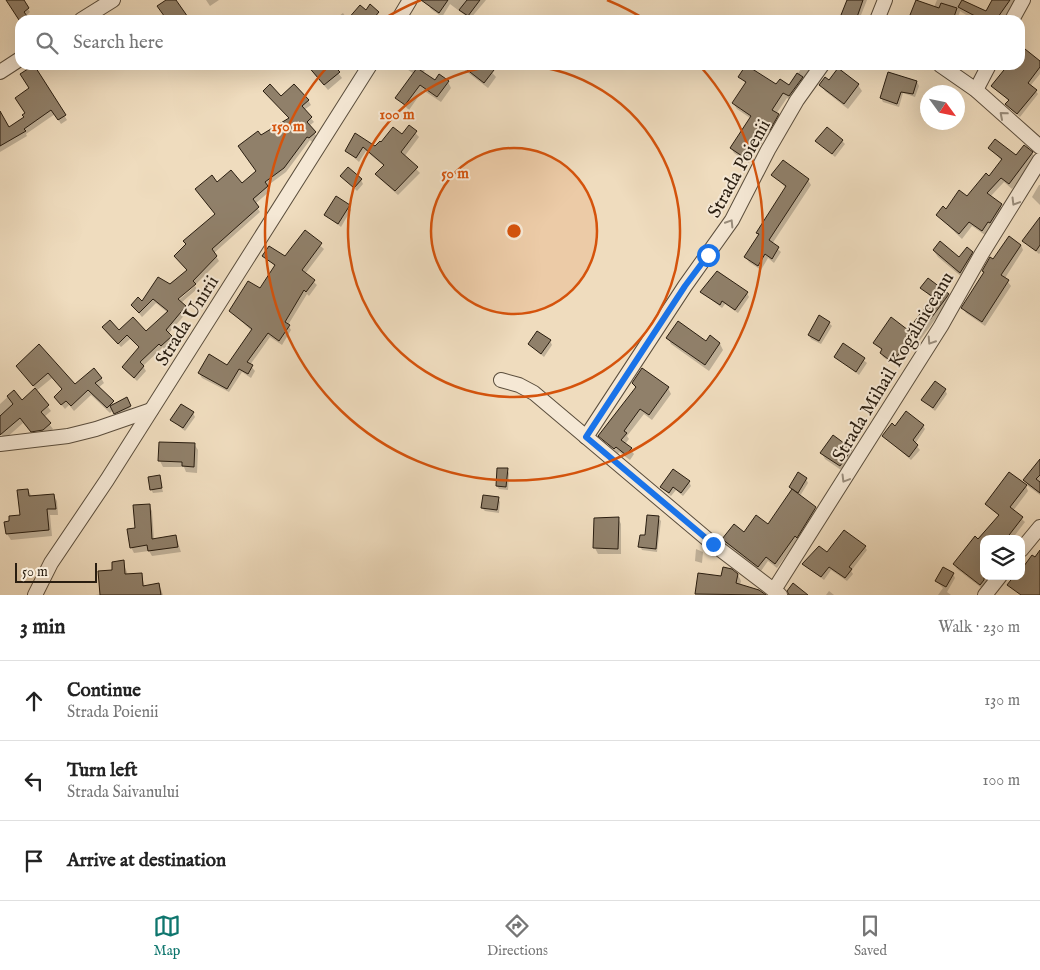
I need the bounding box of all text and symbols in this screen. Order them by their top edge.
search box [15,15,1025,70]
icon: search [33,29,61,57]
text: Search here [73,31,164,55]
north arrow [920,85,965,130]
text: 100 m [379,105,415,124]
one-way arrow [999,112,1008,121]
street label: Strada Poienii [703,116,777,222]
text: 150 m [271,117,305,136]
text: 50 m [441,164,469,183]
one-way arrow [1012,197,1021,206]
one-way arrow [724,219,734,228]
centre of rings [505,222,523,240]
route start [697,244,720,267]
street label: Strada Mihail Kogălniceanu [827,268,960,466]
street label: Strada Unirii [151,271,225,371]
one-way arrow [928,336,938,345]
one-way arrow [842,474,852,483]
route end [702,533,725,556]
map controls [980,535,1025,580]
button: layers [980,535,1025,580]
scale bar [15,560,98,583]
text: 50 m [22,563,48,581]
text: 3 min [20,614,65,641]
text: Walk · 230 m [938,618,1020,638]
text: Continue [67,679,141,703]
icon: ahead [20,687,48,715]
text: 130 m [984,691,1020,711]
text: Strada Poienii [67,703,159,723]
text: Turn left [67,759,138,783]
icon: left [20,767,48,795]
text: 100 m [983,771,1020,791]
text: Strada Saivanului [67,783,179,803]
icon: arrive [20,847,48,875]
text: Arrive at destination [67,849,226,873]
tab: Map [153,912,181,960]
tab: Directions [487,912,548,960]
tab: Saved [854,912,887,960]

